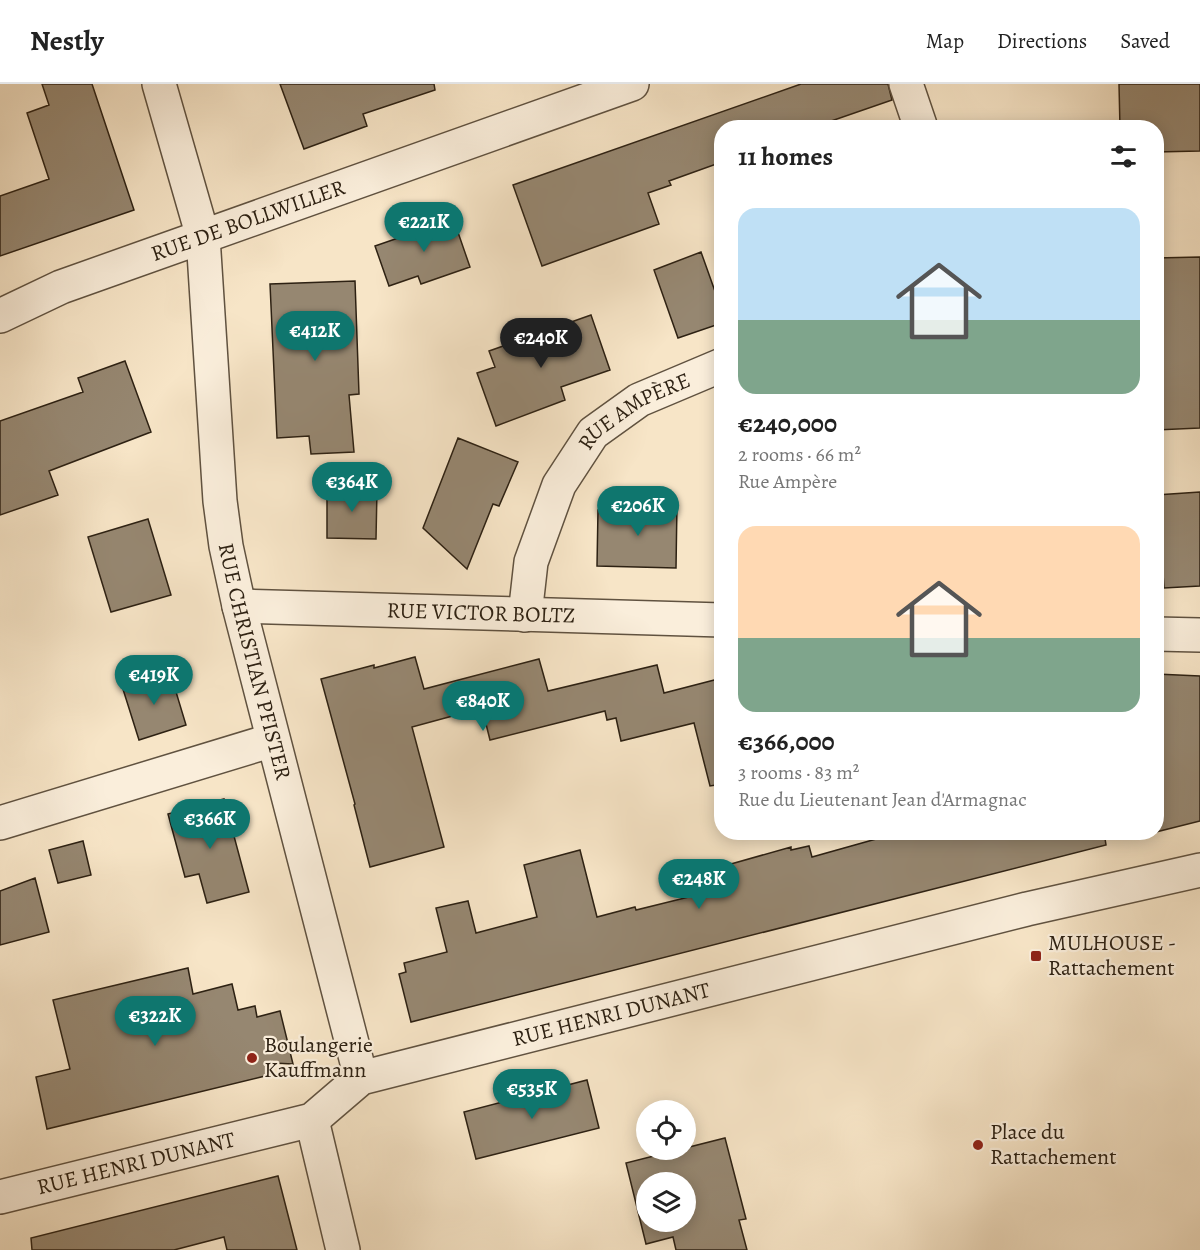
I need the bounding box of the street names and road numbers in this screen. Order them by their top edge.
street label: RUE DE BOLLWILLER [147,172,350,269]
street label: RUE AMPÈRE [571,365,695,456]
street label: RUE CHRISTIAN PFISTER [211,540,298,784]
street label: RUE VICTOR BOLTZ [386,595,576,631]
street label: RUE HENRI DUNANT [509,975,713,1054]
street label: RUE HENRI DUNANT [34,1125,238,1202]

